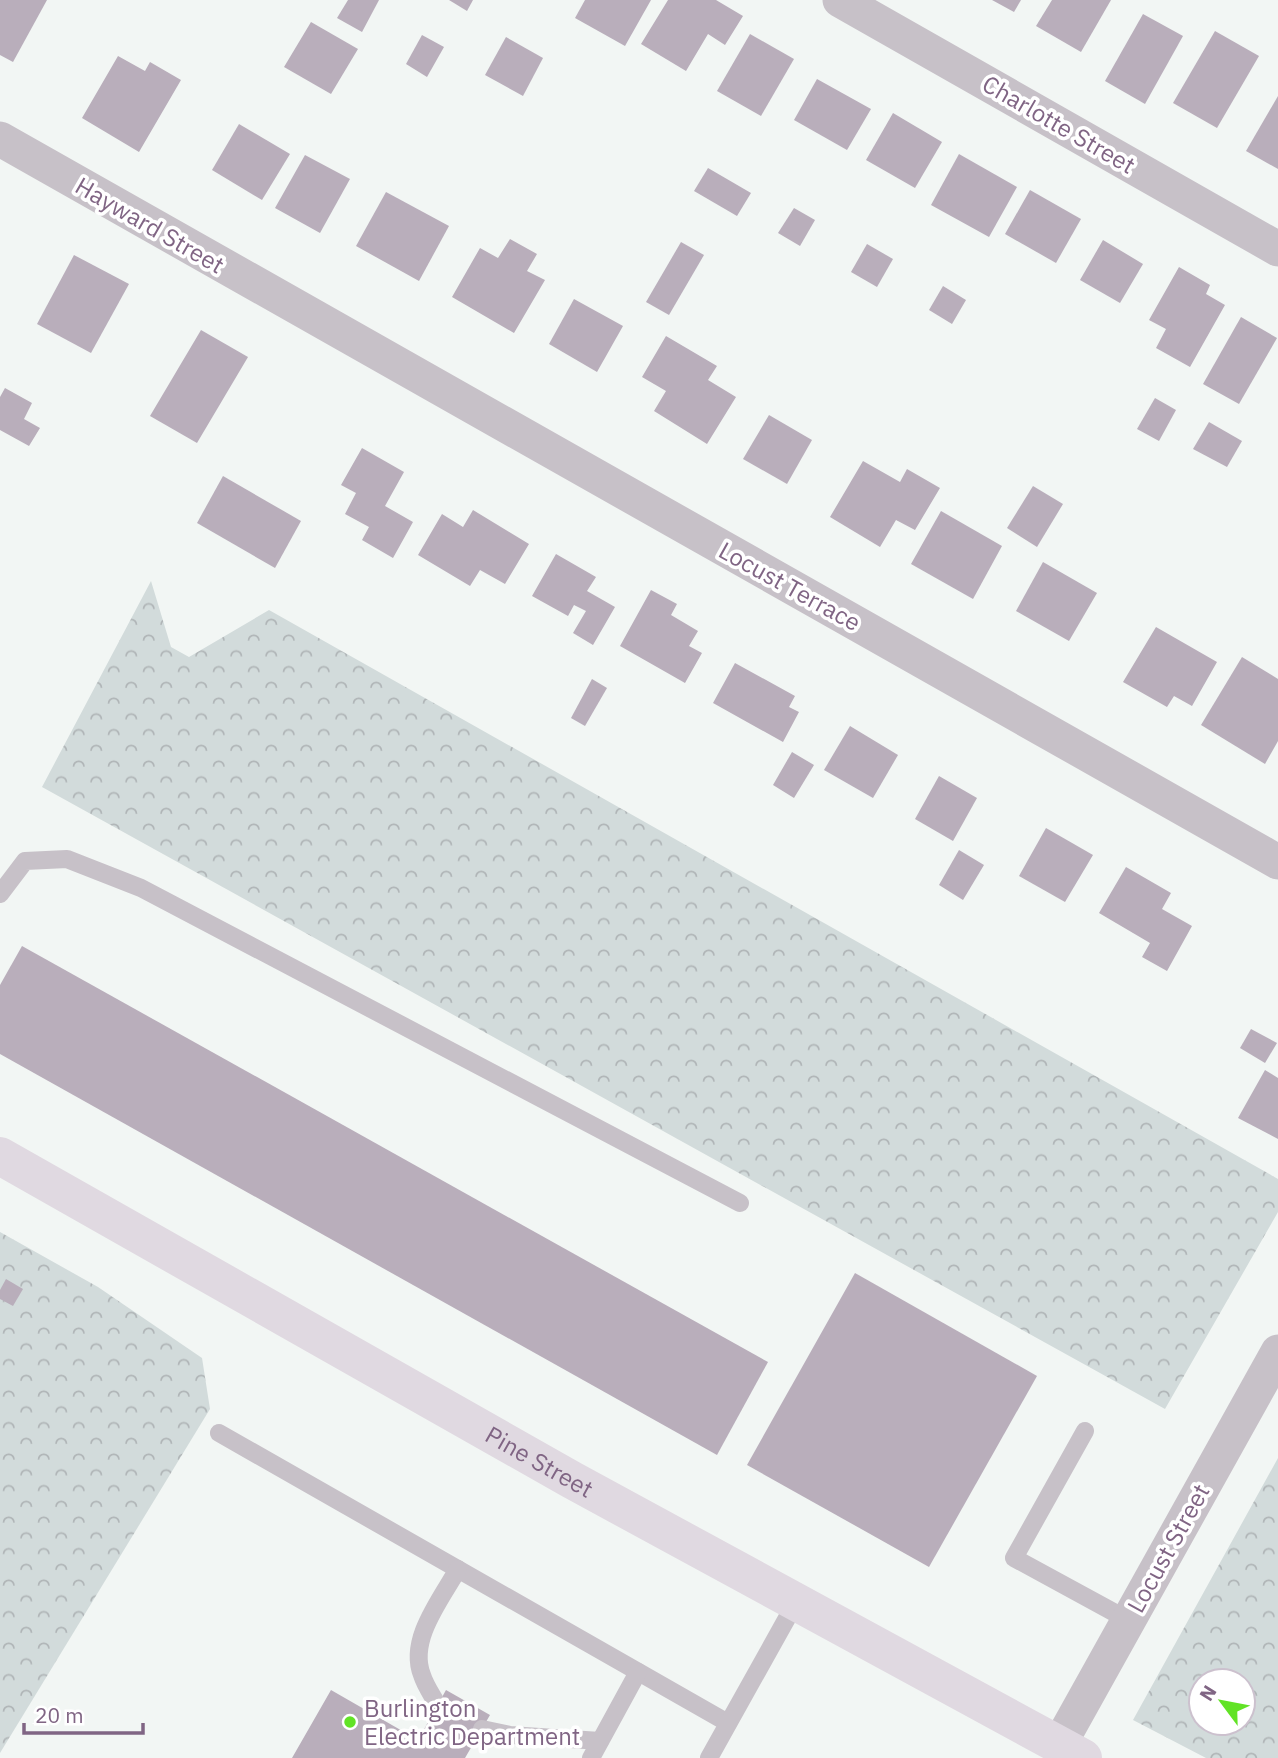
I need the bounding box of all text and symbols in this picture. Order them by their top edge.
street label: Charlotte Street [977,67,1141,181]
street label: Hayward Street [70,169,230,281]
street label: Locust Terrace [713,534,867,638]
street label: Pine Street [480,1418,599,1505]
street label: Locust Street [1119,1478,1217,1618]
north arrow [1187,1667,1257,1737]
text: N [1194,1681,1221,1705]
scale bar [24,1692,144,1736]
place label: Burlington Electric Department [364,1692,580,1752]
text: 20 m [35,1701,84,1729]
marker: Burlington Electric Department [342,1714,358,1730]

